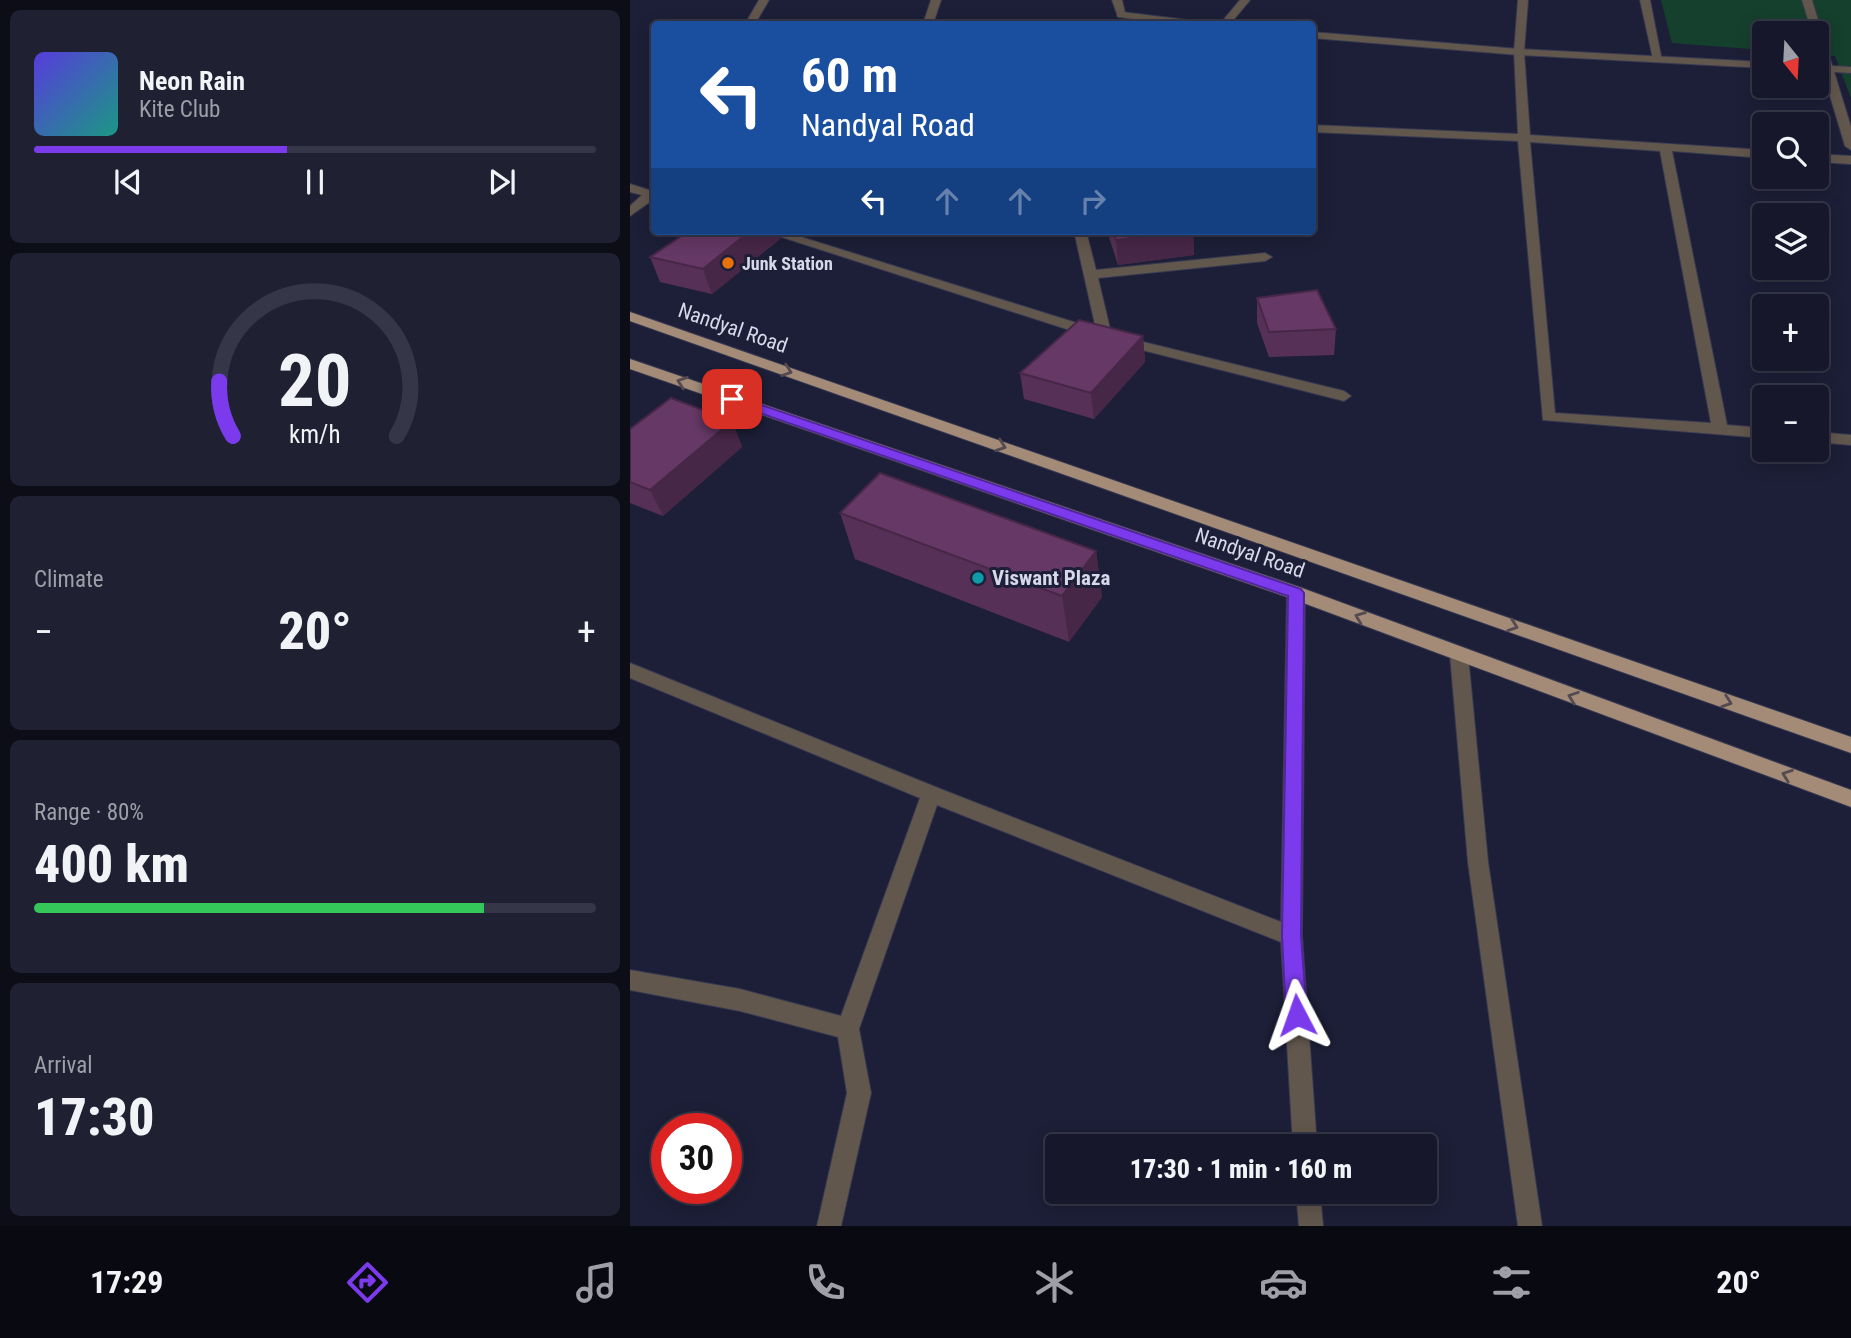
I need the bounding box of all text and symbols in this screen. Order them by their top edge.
north arrow [1752,21,1829,98]
map controls [1752,21,1829,462]
text: 60 m [801,47,898,104]
icon: left [686,49,777,140]
text: Neon Rain [139,66,245,96]
text: Kite Club [139,96,220,123]
text: Nandyal Road [801,106,975,144]
button: search [1752,112,1829,189]
icon: previous [109,163,147,201]
icon: pause [296,163,334,201]
icon: next [483,163,521,201]
icon: left [855,182,893,220]
icon: ahead [928,182,966,220]
icon: ahead [1001,182,1039,220]
icon: right [1074,182,1112,220]
button: layers [1752,203,1829,280]
place label: Junk Station [742,253,833,274]
marker: Junk Station [720,255,736,271]
button: + [1752,294,1829,371]
street label: Nandyal Road [675,298,791,358]
text: 20 [278,338,352,424]
one-way arrow [780,363,792,377]
pin [702,369,762,429]
one-way arrow [677,376,689,390]
icon: arrive [713,380,751,418]
button: − [1752,385,1829,462]
text: km/h [289,420,341,449]
one-way arrow [995,438,1007,452]
street label: Nandyal Road [1192,523,1308,583]
text: Climate [34,566,104,593]
place label: Viswant Plaza [992,566,1110,590]
marker: Viswant Plaza [970,570,986,586]
text: 20° [278,601,352,662]
text: − [34,610,53,654]
text: + [577,610,596,654]
one-way arrow [1355,612,1367,626]
one-way arrow [1506,618,1518,632]
one-way arrow [1568,691,1580,705]
one-way arrow [1721,694,1733,708]
one-way arrow [1781,769,1793,783]
text: Range · 80% [34,799,144,826]
text: 400 km [34,834,189,895]
position arrow [1260,978,1334,1052]
text: Arrival [34,1052,93,1079]
text: 17:30 [34,1087,154,1148]
speed limit sign: 30 [651,1113,742,1204]
text: 17:30 · 1 min · 160 m [1130,1154,1352,1184]
icon: directions [343,1258,392,1307]
icon: music [572,1258,621,1307]
icon: phone [801,1258,850,1307]
icon: climate [1030,1258,1079,1307]
icon: car [1259,1258,1308,1307]
icon: filters [1487,1258,1536,1307]
text: 17:29 [90,1263,163,1301]
text: 20° [1716,1263,1761,1301]

